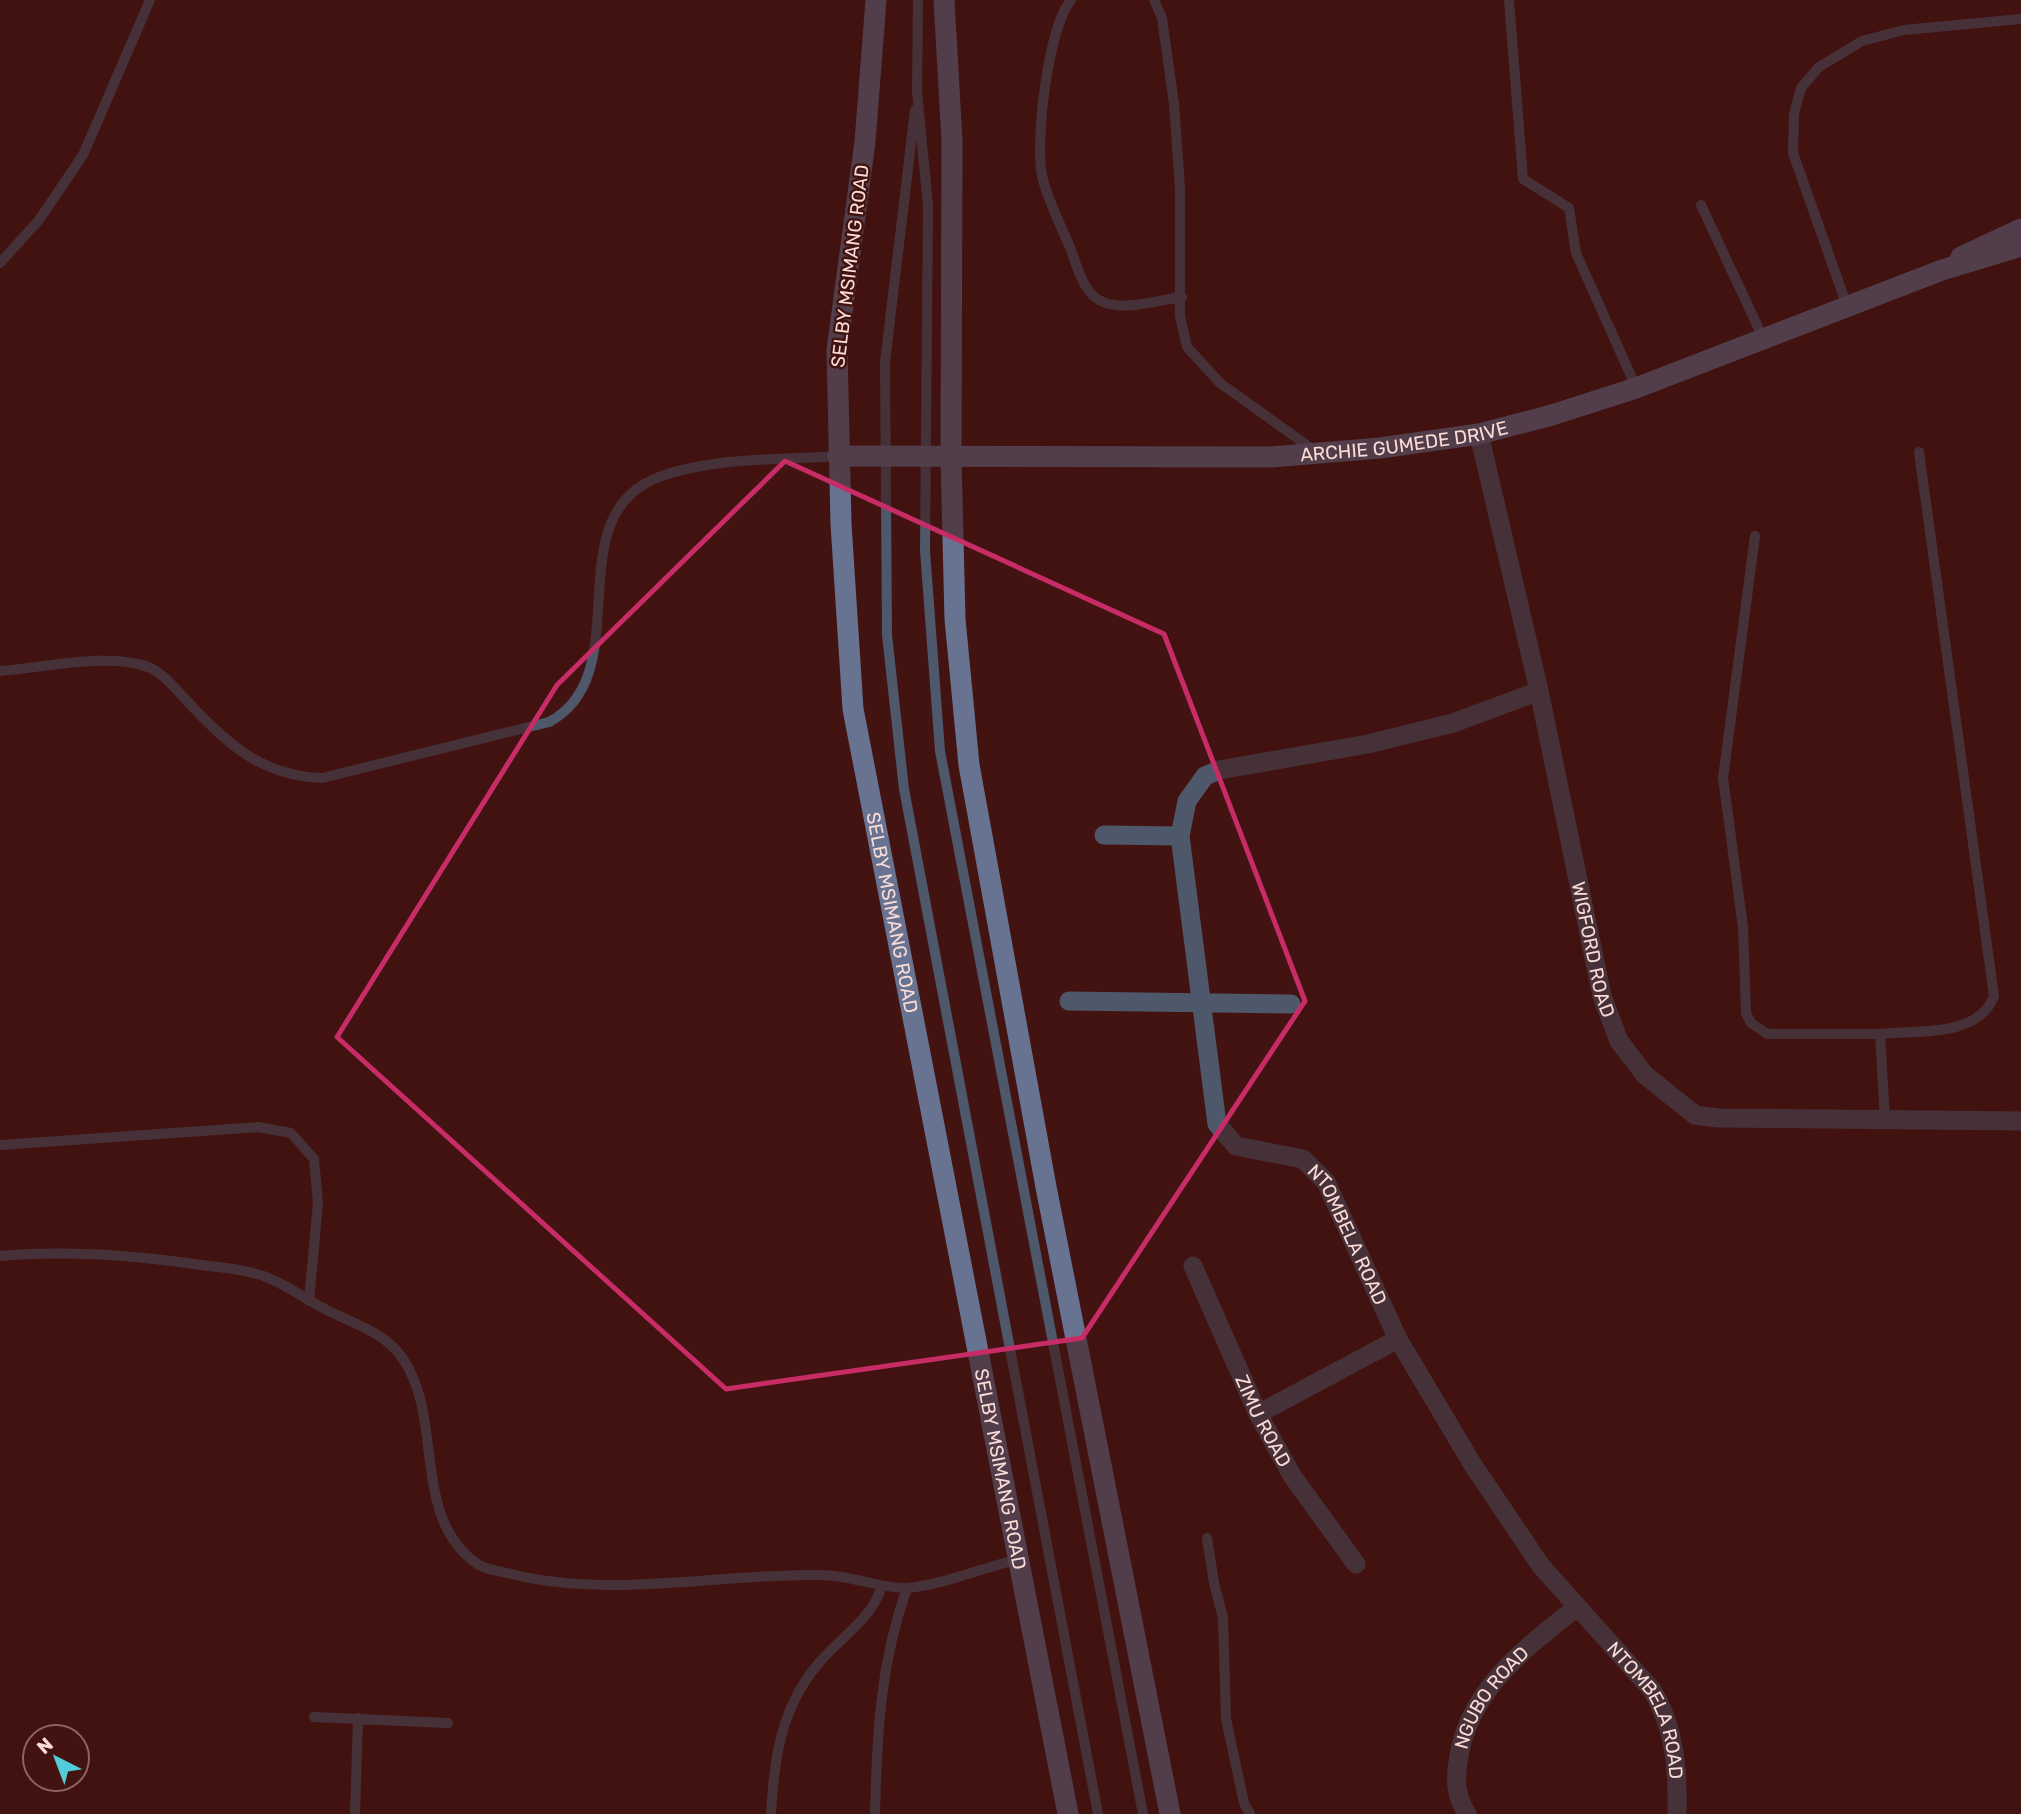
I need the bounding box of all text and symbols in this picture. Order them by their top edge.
street label: SELBY MSIMANG ROAD [826,163,874,369]
street label: ARCHIE GUMEDE DRIVE [1299,415,1510,466]
street label: SELBY MSIMANG ROAD [862,810,923,1015]
street label: WIGFORD ROAD [1567,880,1620,1020]
street label: NTOMBELA ROAD [1303,1159,1392,1308]
street label: SELBY MSIMANG ROAD [970,1367,1032,1572]
street label: ZIMU ROAD [1231,1371,1297,1471]
street label: NTOMBELA ROAD [1603,1637,1688,1780]
street label: NGUBO ROAD [1449,1641,1533,1752]
north arrow [21,1723,91,1793]
text: N [32,1733,58,1759]

